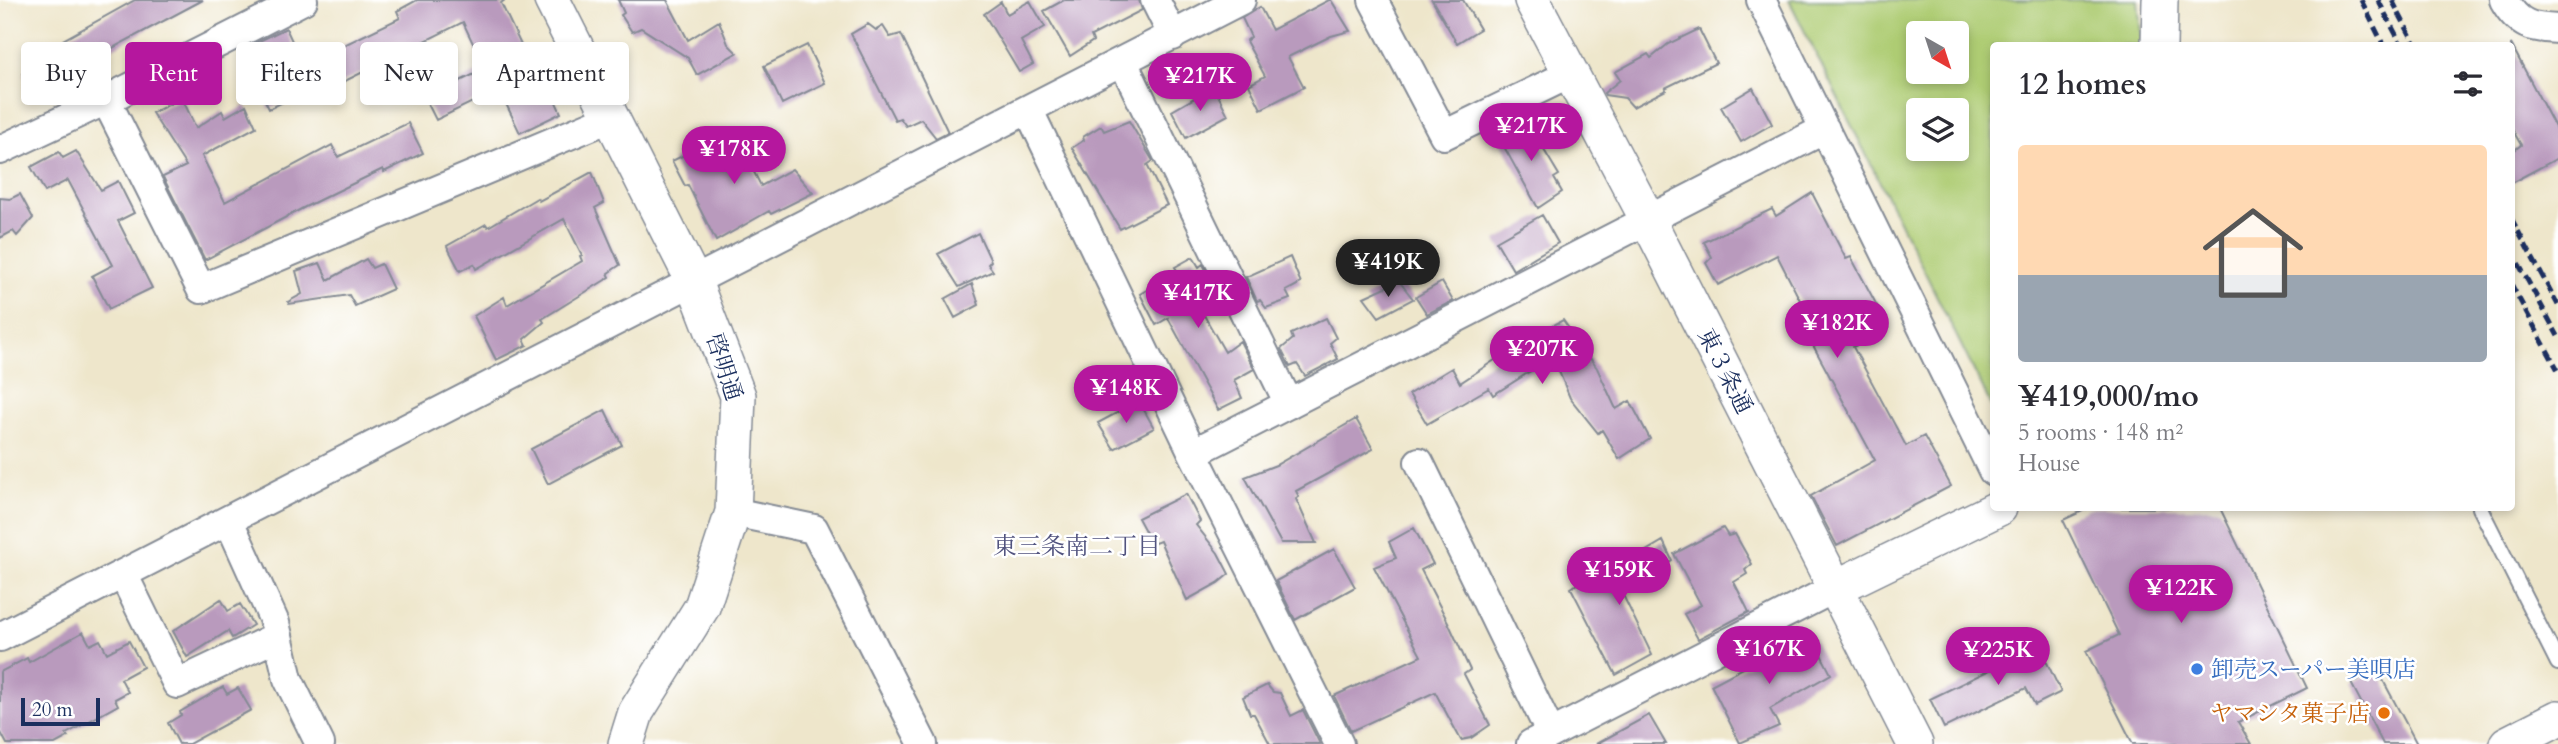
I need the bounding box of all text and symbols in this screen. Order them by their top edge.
north arrow [1906,21,1969,84]
map controls [1906,21,1969,161]
chip: Buy [21,42,111,105]
chip: Rent [125,42,222,105]
chip: Filters [236,42,346,105]
chip: New [360,42,458,105]
chip: Apartment [472,42,629,105]
pin: ¥217K [1151,54,1249,113]
text: ¥217K [1164,60,1236,91]
text: 12 homes [2018,64,2147,105]
icon: filters [2449,65,2487,103]
button: layers [1906,98,1969,161]
pin: ¥217K [1482,104,1580,163]
text: ¥217K [1495,110,1567,141]
pin: ¥178K [685,127,783,186]
text: ¥178K [698,133,770,164]
icon: home [2190,190,2316,316]
pin: ¥419K [1339,240,1437,299]
text: ¥419K [1352,246,1424,277]
pin: ¥417K [1149,270,1247,330]
text: ¥417K [1162,277,1234,308]
pin: ¥182K [1788,300,1886,360]
text: ¥182K [1801,307,1873,338]
street label: 東３条通 [1690,323,1760,419]
pin: ¥207K [1493,326,1591,386]
street label: 啓明通 [699,329,749,405]
text: ¥207K [1506,333,1578,364]
pin: ¥148K [1077,366,1175,425]
text: ¥148K [1090,372,1162,403]
text: ¥419,000/mo [2018,376,2199,417]
text: 5 rooms · 148 m² [2018,417,2183,448]
text: House [2018,448,2080,479]
district label: 東三条南二丁目 [993,530,1161,563]
pin: ¥159K [1570,548,1668,607]
text: ¥159K [1583,554,1655,585]
pin: ¥122K [2132,566,2230,625]
text: ¥122K [2145,572,2217,603]
pin: ¥167K [1720,626,1818,686]
pin: ¥225K [1949,628,2047,687]
text: ¥167K [1733,633,1805,664]
text: ¥225K [1962,634,2034,665]
place label: 卸売スーパー美唄店 [2211,654,2416,685]
marker: 卸売スーパー美唄店 [2189,661,2205,677]
scale bar [21,695,100,727]
text: 20 m [32,697,73,723]
place label: ヤマシタ菓子店 [2210,698,2370,729]
marker: ヤマシタ菓子店 [2376,705,2392,721]

